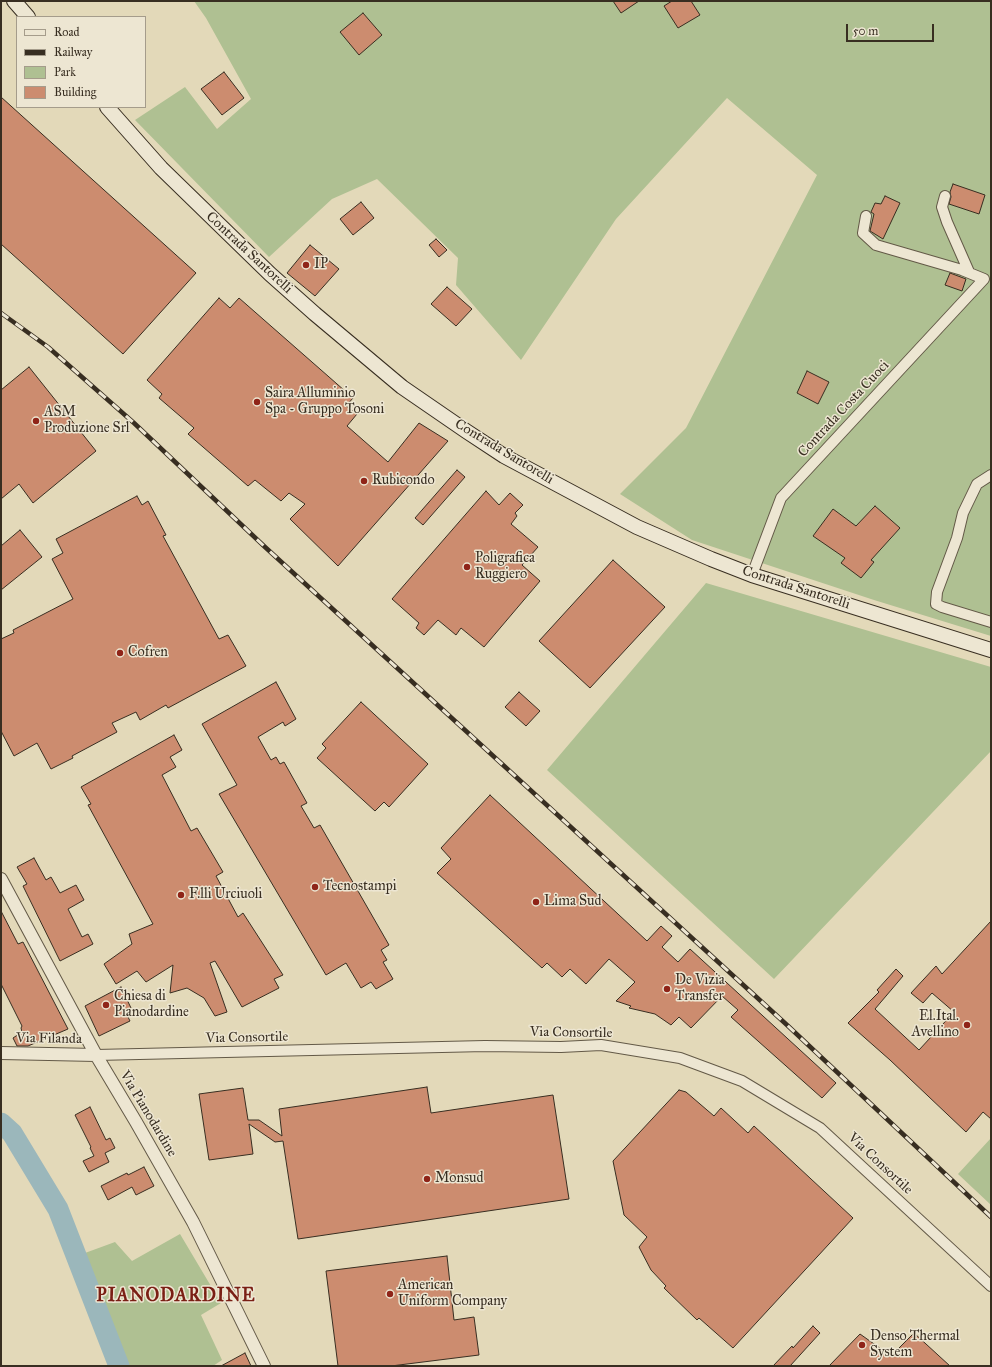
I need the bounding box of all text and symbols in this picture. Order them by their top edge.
legend [16,16,146,108]
scale bar [848,16,936,42]
text: 50 m [853,24,878,38]
text: Road [54,25,80,39]
text: Railway [54,45,92,59]
text: Park [54,65,76,79]
text: Building [54,85,96,99]
street label: Contrada Santorelli [202,209,296,297]
place label: IP [314,257,328,273]
marker: IP [301,260,311,270]
street label: Contrada Costa Cuoci [795,357,893,461]
place label: Saira Alluminio Spa - Gruppo Tosoni [265,386,384,418]
marker: Saira Alluminio Spa - Gruppo Tosoni [252,397,262,407]
place label: ASM Produzione Srl [44,405,130,438]
marker: ASM Produzione Srl [31,416,41,426]
street label: Contrada Santorelli [452,416,556,488]
place label: Rubicondo [372,473,435,489]
marker: Rubicondo [359,476,369,486]
place label: Poligrafica Ruggiero [475,551,535,584]
marker: Poligrafica Ruggiero [462,562,472,572]
street label: Contrada Santorelli [740,563,852,613]
place label: Cofren [128,645,168,661]
marker: Cofren [115,648,125,658]
place label: Tecnostampi [323,879,397,895]
marker: Tecnostampi [310,882,320,892]
place label: F.lli Urciuoli [189,887,262,903]
marker: F.lli Urciuoli [176,890,186,900]
place label: Lima Sud [544,894,601,910]
marker: Lima Sud [531,897,541,907]
place label: De Vizia Transfer [675,973,725,1006]
marker: De Vizia Transfer [662,984,672,994]
place label: Chiesa di Pianodardine [114,989,189,1022]
marker: Chiesa di Pianodardine [101,1000,111,1010]
place label: El.Ital. Avellino [912,1009,959,1042]
marker: El.Ital. Avellino [962,1020,972,1030]
street label: Via Consortile [530,1024,612,1042]
street label: Via Consortile [206,1029,288,1047]
street label: Via Filanda [16,1030,82,1048]
street label: Via Pianodardine [116,1068,180,1160]
street label: Via Consortile [844,1130,916,1198]
place label: Monsud [435,1171,484,1187]
marker: Monsud [422,1174,432,1184]
place label: American Uniform Company [398,1278,507,1310]
district label: PIANODARDINE [96,1286,256,1308]
marker: American Uniform Company [385,1289,395,1299]
place label: Denso Thermal System [870,1329,960,1362]
marker: Denso Thermal System [857,1340,867,1350]

